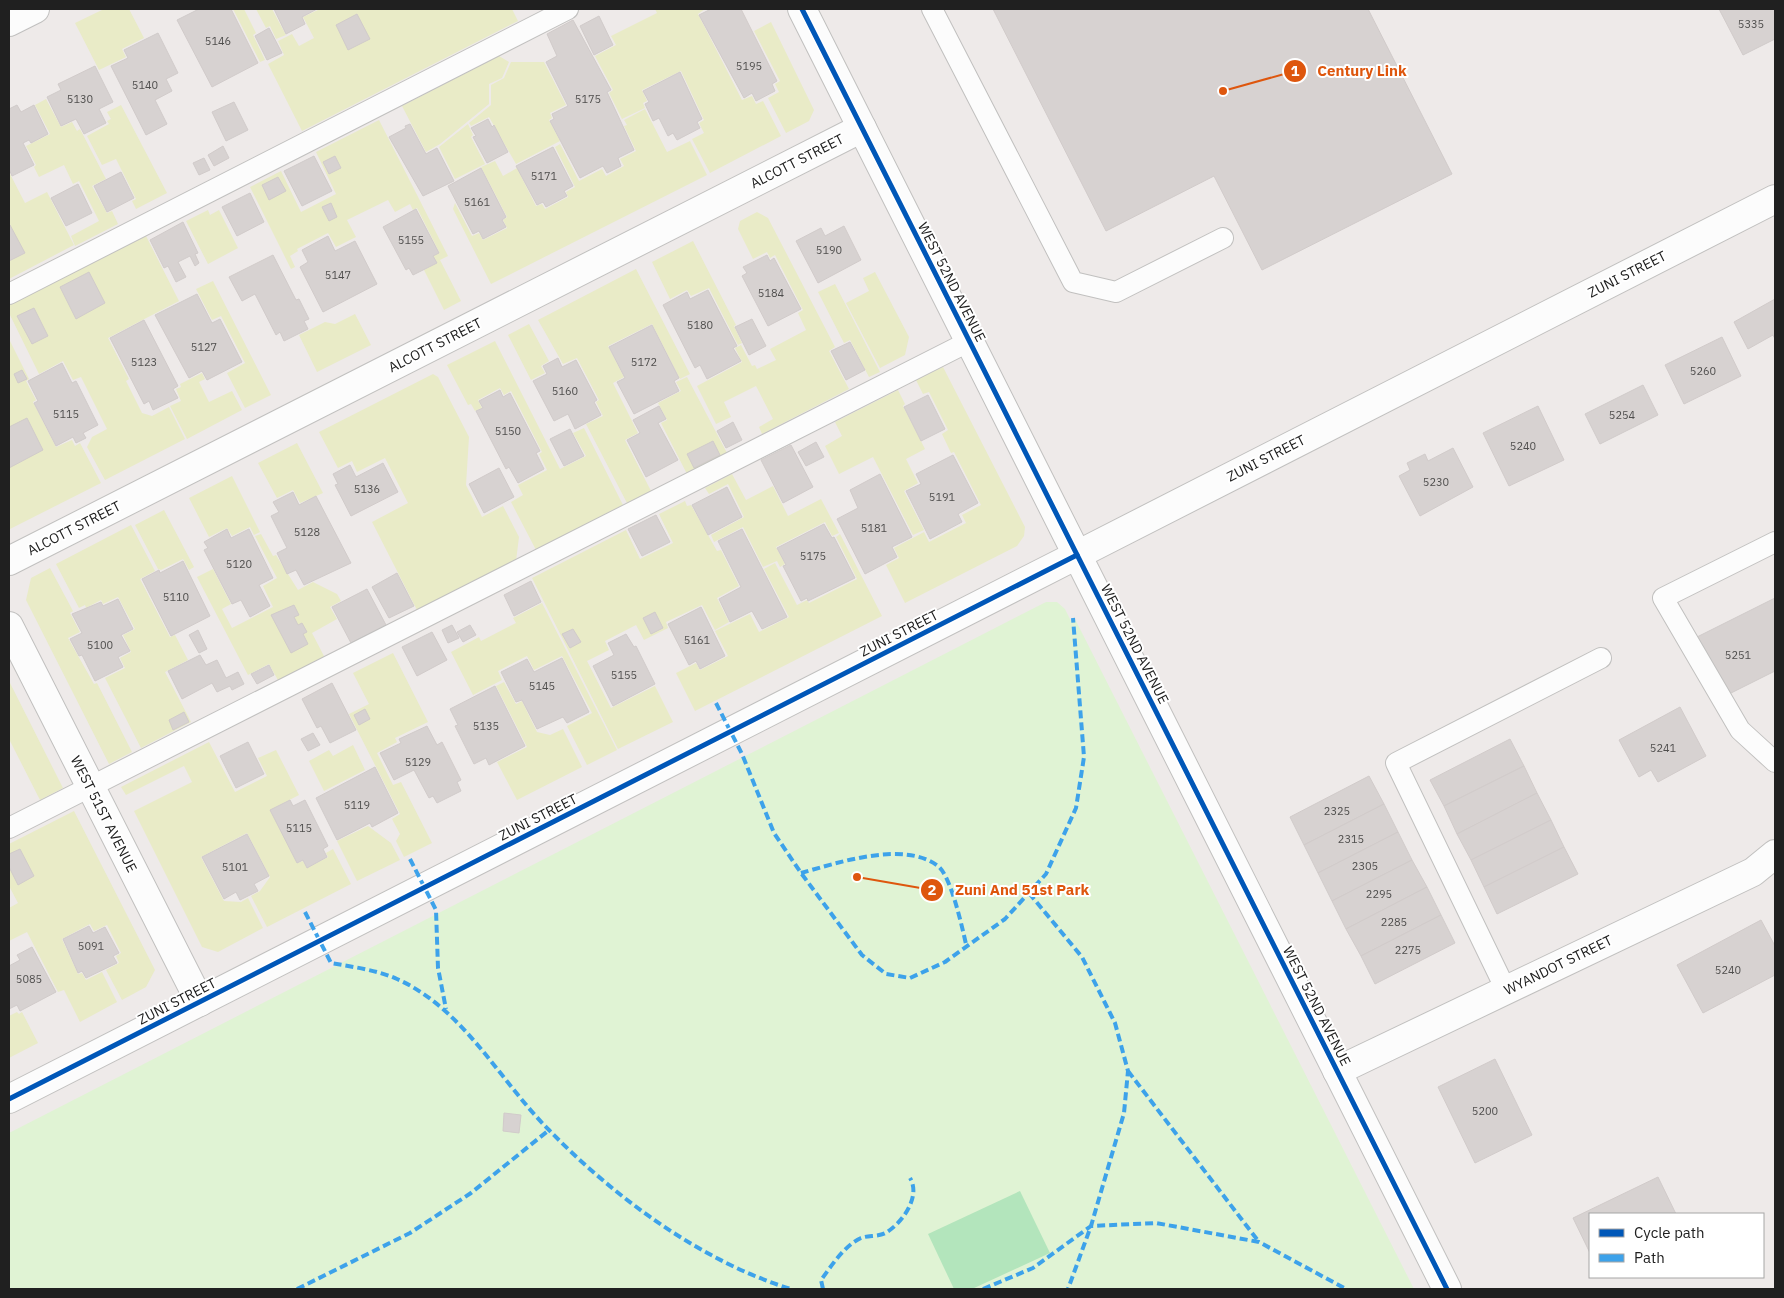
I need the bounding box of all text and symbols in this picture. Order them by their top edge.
house number: 5335 [1738,17,1764,31]
house number: 5146 [205,34,231,48]
callout: Century Link [1283,56,1417,86]
house number: 5195 [736,59,762,73]
text: 1 [1290,61,1300,80]
text: Century Link [1317,61,1407,80]
house number: 5140 [132,78,158,92]
house number: 5130 [67,92,93,106]
house number: 5175 [575,92,601,106]
street label: ALCOTT STREET [747,130,847,192]
house number: 5171 [531,169,558,183]
house number: 5161 [464,195,491,209]
street label: WEST 52ND AVENUE [914,219,990,345]
house number: 5155 [398,233,424,247]
house number: 5190 [816,243,842,257]
street label: ZUNI STREET [1585,247,1669,301]
house number: 5147 [325,268,351,282]
house number: 5184 [758,286,785,300]
street label: ALCOTT STREET [385,314,485,376]
house number: 5180 [687,318,713,332]
house number: 5127 [191,340,217,354]
house number: 5123 [131,355,157,369]
house number: 5172 [631,355,657,369]
house number: 5260 [1690,364,1716,378]
house number: 5160 [552,384,578,398]
house number: 5115 [53,407,79,421]
house number: 5254 [1609,408,1636,422]
house number: 5150 [495,424,521,438]
street label: ZUNI STREET [1224,431,1308,485]
house number: 5240 [1510,439,1536,453]
house number: 5230 [1423,475,1449,489]
house number: 5136 [354,482,380,496]
house number: 5191 [929,490,956,504]
street label: ALCOTT STREET [24,497,124,559]
house number: 5181 [861,521,888,535]
house number: 5128 [294,525,320,539]
house number: 5175 [800,549,826,563]
house number: 5120 [226,557,252,571]
street label: WEST 52ND AVENUE [1097,581,1173,707]
house number: 5110 [163,590,189,604]
street label: ZUNI STREET [857,606,941,660]
house number: 5161 [684,633,711,647]
house number: 5100 [87,638,113,652]
house number: 5251 [1725,648,1752,662]
house number: 5155 [611,668,637,682]
house number: 5145 [529,679,555,693]
house number: 5135 [473,719,499,733]
house number: 5241 [1650,741,1677,755]
street label: WEST 51ST AVENUE [67,753,141,875]
house number: 5129 [405,755,431,769]
street label: ZUNI STREET [496,790,580,844]
house number: 5119 [344,798,370,812]
house number: 2325 [1324,804,1350,818]
house number: 5115 [286,821,312,835]
house number: 2315 [1338,832,1364,846]
house number: 2305 [1352,859,1378,873]
house number: 5101 [222,860,249,874]
callout: Zuni And 51st Park [920,875,1099,905]
text: 2 [927,880,937,899]
text: Zuni And 51st Park [955,880,1089,899]
house number: 2295 [1366,887,1392,901]
house number: 2285 [1381,915,1407,929]
street label: WYANDOT STREET [1501,931,1615,999]
house number: 5091 [78,939,105,953]
street label: WEST 52ND AVENUE [1279,943,1355,1069]
house number: 2275 [1395,943,1421,957]
house number: 5240 [1715,963,1741,977]
house number: 5085 [16,972,42,986]
street label: ZUNI STREET [135,974,219,1028]
house number: 5200 [1472,1104,1498,1118]
legend [1589,1213,1764,1278]
text: Cycle path [1634,1223,1705,1242]
text: Path [1634,1248,1665,1267]

